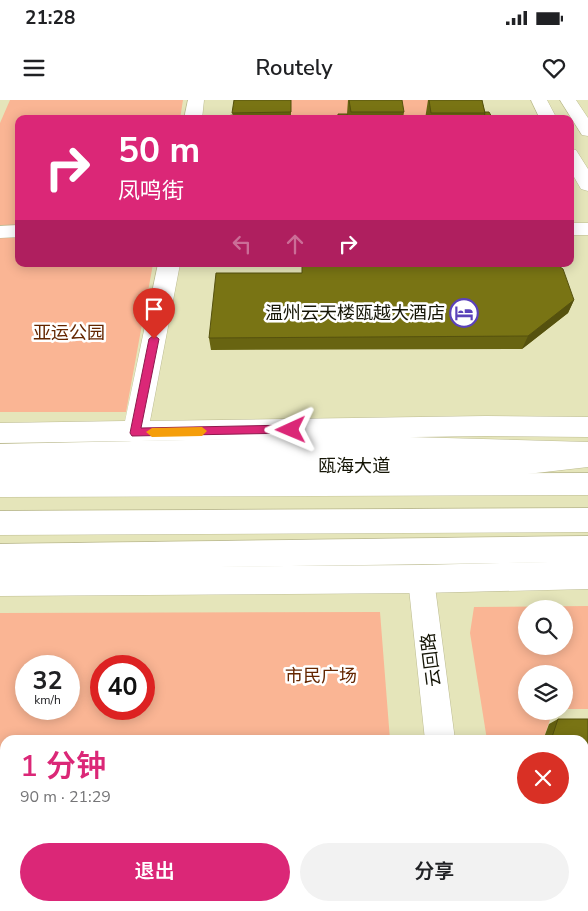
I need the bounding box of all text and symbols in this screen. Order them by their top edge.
text: 21:28 [25,5,75,31]
text: Routely [255,53,333,83]
icon: menu [20,54,48,82]
icon: heart [540,54,568,82]
text: 50 m [118,127,200,174]
icon: right [35,135,100,200]
text: 凤鸣街 [118,176,184,206]
icon: left [228,230,256,258]
icon: ahead [281,230,309,258]
icon: right [334,230,362,258]
pin [133,288,175,339]
icon: arrive [140,295,168,323]
hotel icon: 温州云天楼瓯越大酒店 [449,298,479,328]
place label: 温州云天楼瓯越大酒店 [265,301,445,325]
park label: 亚运公园 [33,321,105,345]
position arrow [264,403,316,455]
street label: 瓯海大道 [318,454,390,478]
map controls [518,600,573,720]
button: search [518,600,573,655]
street label: 云回路 [416,632,446,688]
speed limit sign: 40 [90,655,155,720]
text: 32 [32,664,63,698]
park label: 市民广场 [285,664,357,688]
button: layers [518,665,573,720]
text: km/h [34,692,61,708]
text: 1 分钟 [20,746,106,787]
button: close [517,752,569,804]
text: 90 m · 21:29 [20,786,111,808]
button: 退出 [20,843,290,901]
button: 分享 [300,843,569,901]

